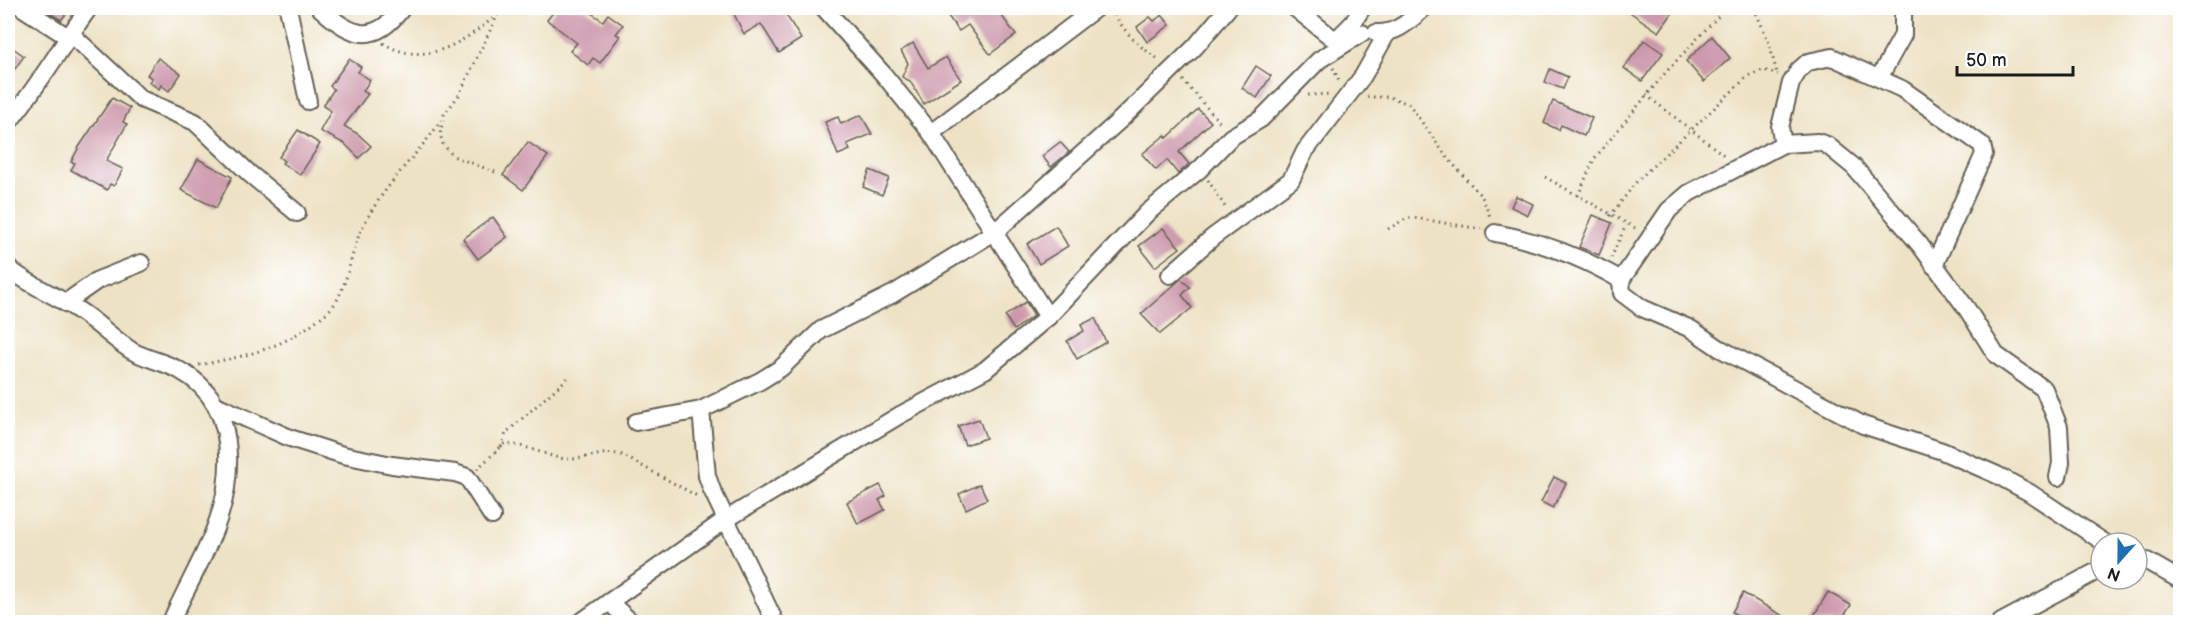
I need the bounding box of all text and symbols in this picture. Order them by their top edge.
scale bar [1957,39,2072,77]
text: 50 m [1966,50,2007,71]
north arrow [2089,531,2149,591]
text: N [2105,563,2123,585]

